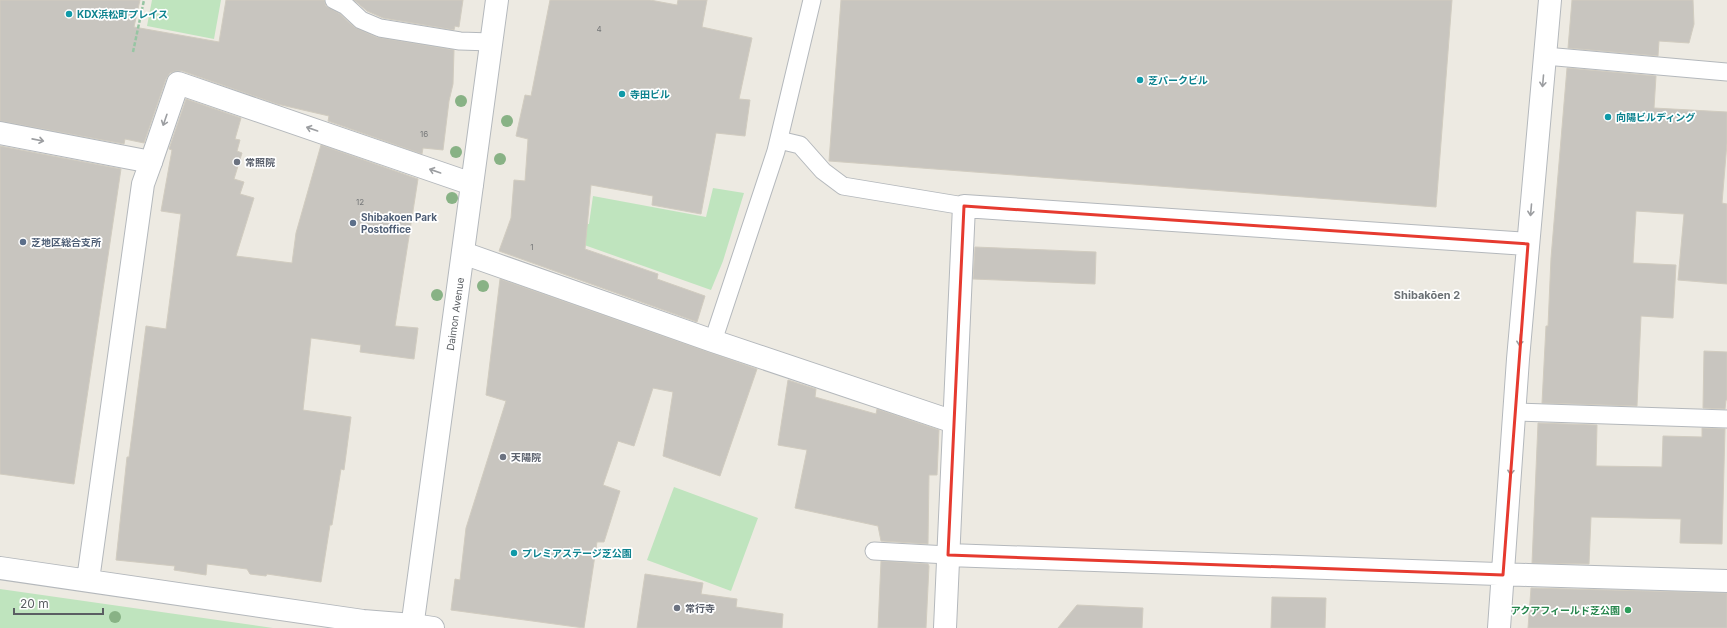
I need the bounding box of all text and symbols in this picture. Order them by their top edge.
place label: KDX浜松町プレイス [77,8,168,20]
marker: KDX浜松町プレイス [64,9,74,19]
house number: 4 [596,24,602,34]
place label: 芝パークビル [1148,74,1208,86]
one-way arrow [1539,74,1546,87]
marker: 芝パークビル [1135,75,1145,85]
place label: 寺田ビル [630,88,670,100]
marker: 寺田ビル [617,89,627,99]
place label: 向陽ビルディング [1616,111,1695,123]
marker: 向陽ビルディング [1603,112,1613,122]
one-way arrow [161,113,168,126]
one-way arrow [306,125,319,132]
house number: 16 [420,129,428,139]
one-way arrow [31,137,44,145]
place label: 常照院 [245,156,275,168]
marker: 常照院 [232,157,242,167]
one-way arrow [430,167,442,175]
house number: 12 [356,197,364,207]
one-way arrow [1527,203,1535,216]
place label: Shibakoen Park Postoffice [361,211,437,235]
marker: Shibakoen Park Postoffice [348,218,358,228]
place label: 芝地区総合支所 [31,236,101,248]
marker: 芝地区総合支所 [18,237,28,247]
house number: 1 [530,242,534,252]
street label: Daimon Avenue [444,276,466,351]
district label: Shibakōen 2 [1394,288,1460,302]
one-way arrow [1516,333,1523,346]
place label: 天陽院 [511,451,541,463]
marker: 天陽院 [498,452,508,462]
one-way arrow [1507,462,1514,475]
place label: プレミアステージ芝公園 [522,547,632,559]
marker: プレミアステージ芝公園 [509,548,519,558]
scale bar [14,590,103,616]
text: 20 m [20,596,49,611]
place label: 常行寺 [685,602,715,614]
marker: 常行寺 [672,603,682,613]
place label: アクアフィールド芝公園 [1511,604,1620,616]
marker: アクアフィールド芝公園 [1623,605,1633,615]

